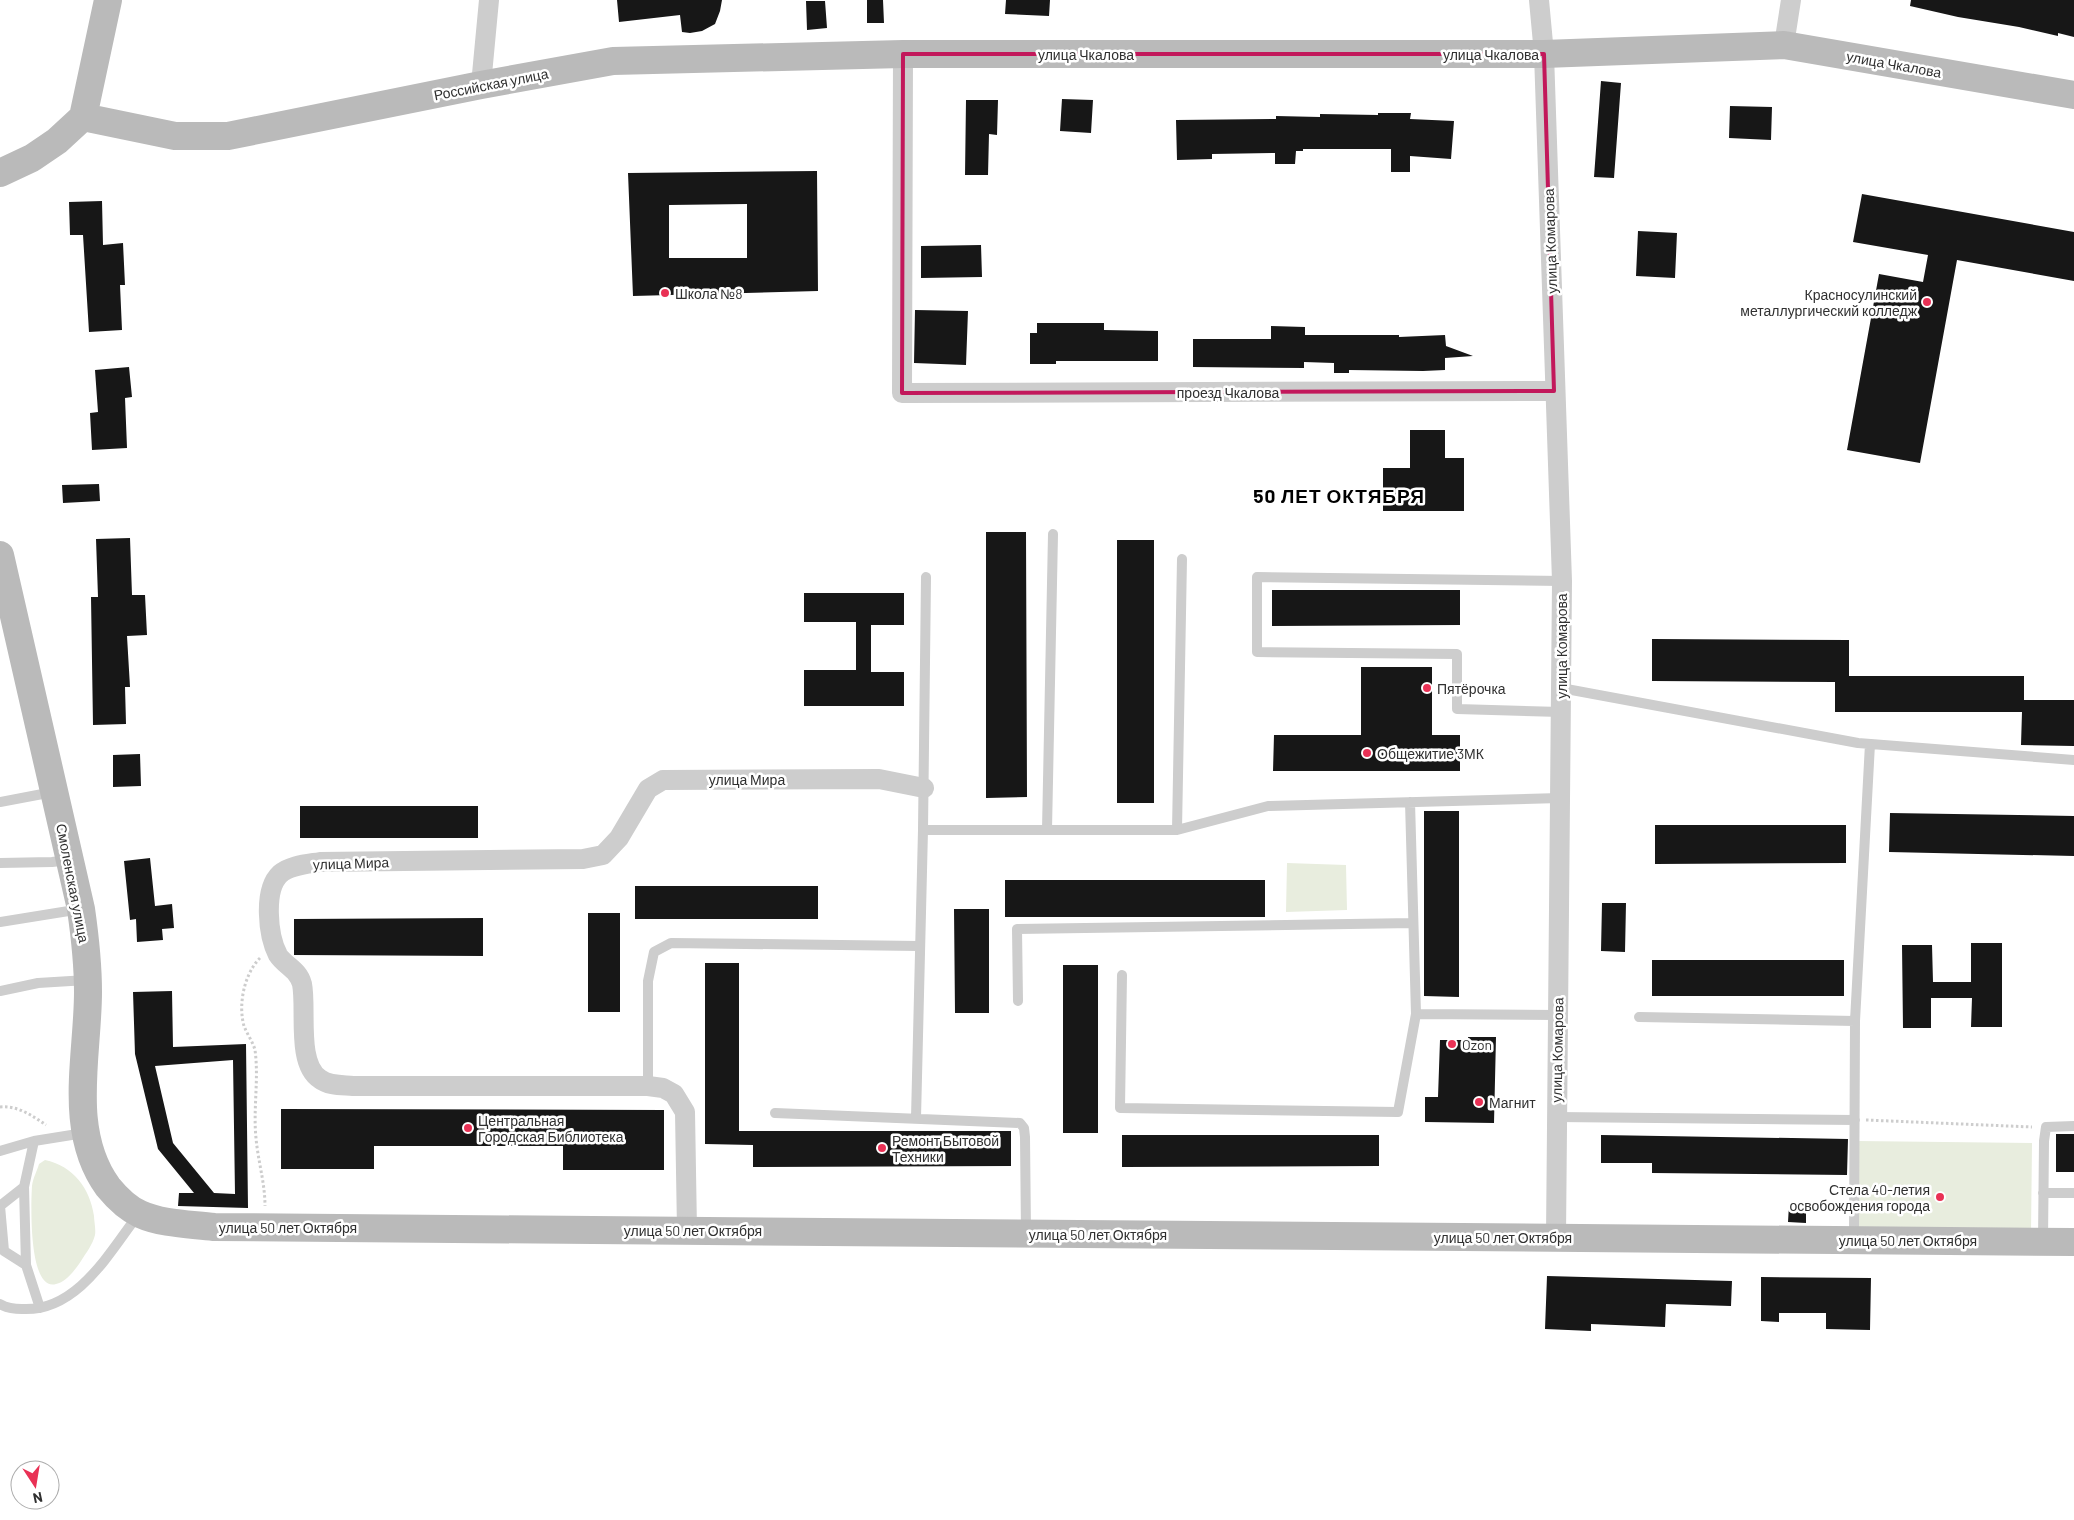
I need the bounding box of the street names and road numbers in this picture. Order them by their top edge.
street label: улица Чкалова [1038,46,1134,63]
street label: улица Чкалова [1443,46,1539,63]
street label: улица Чкалова [1845,47,1943,81]
street label: Российская улица [432,65,550,103]
street label: улица Комарова [1540,188,1560,294]
street label: проезд Чкалова [1177,384,1279,401]
street label: улица Комарова [1553,593,1570,699]
street label: улица Мира [709,771,785,788]
street label: Смоленская улица [53,822,93,944]
street label: улица Мира [313,853,390,873]
street label: улица Комарова [1548,997,1566,1103]
street label: улица 50 лет Октября [219,1219,357,1236]
street label: улица 50 лет Октября [624,1222,762,1239]
street label: улица 50 лет Октября [1029,1226,1167,1243]
street label: улица 50 лет Октября [1434,1229,1572,1246]
street label: улица 50 лет Октября [1839,1232,1977,1249]

